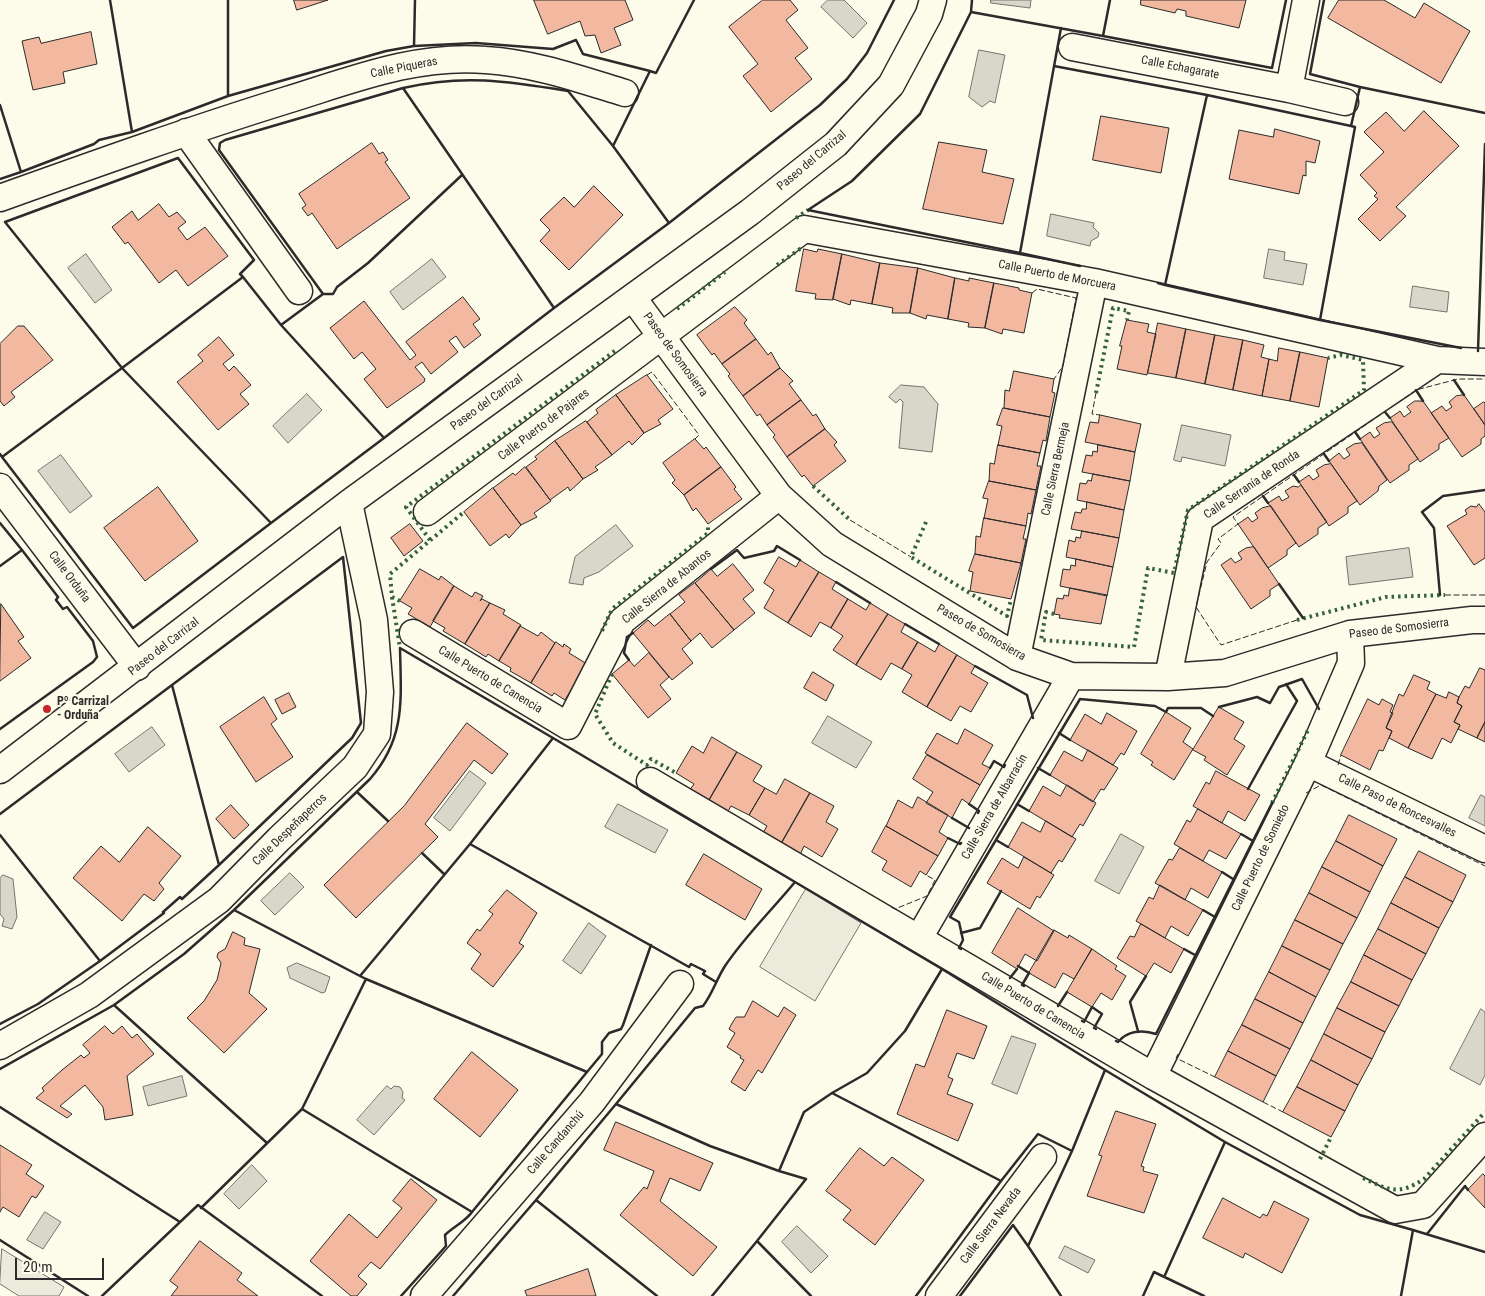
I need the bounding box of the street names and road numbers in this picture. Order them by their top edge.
street label: Calle Echagarate [1140,53,1220,83]
street label: Calle Piqueras [369,54,439,82]
street label: Paseo del Carrizal [775,128,849,194]
street label: Calle Puerto de Morcuera [997,258,1117,294]
street label: Paseo de Somosierra [640,310,710,400]
street label: Paseo del Carrizal [448,372,526,434]
street label: Calle Puerto de Pajares [496,386,592,464]
street label: Calle Sierra Bermeja [1039,421,1073,517]
street label: Calle Serranía de Ronda [1201,448,1303,522]
street label: Calle Sierra de Abantos [620,547,714,627]
street label: Calle Orduña [45,549,93,605]
street label: Paseo de Somosierra [934,602,1028,664]
street label: Paseo del Carrizal [126,615,202,679]
street label: Paseo de Somosierra [1348,616,1450,642]
street label: Calle Puerto de Canencia [435,643,545,717]
street label: Calle Sierra de Albarracín [959,752,1031,862]
street label: Calle Paso de Roncesvalles [1336,771,1458,841]
street label: Calle Despeñaperros [250,791,330,869]
street label: Calle Puerto de Somiedo [1229,802,1293,914]
street label: Calle Puerto de Canencia [978,969,1088,1043]
street label: Calle Candanchú [525,1108,587,1178]
street label: Calle Sierra Nevada [958,1185,1024,1267]

